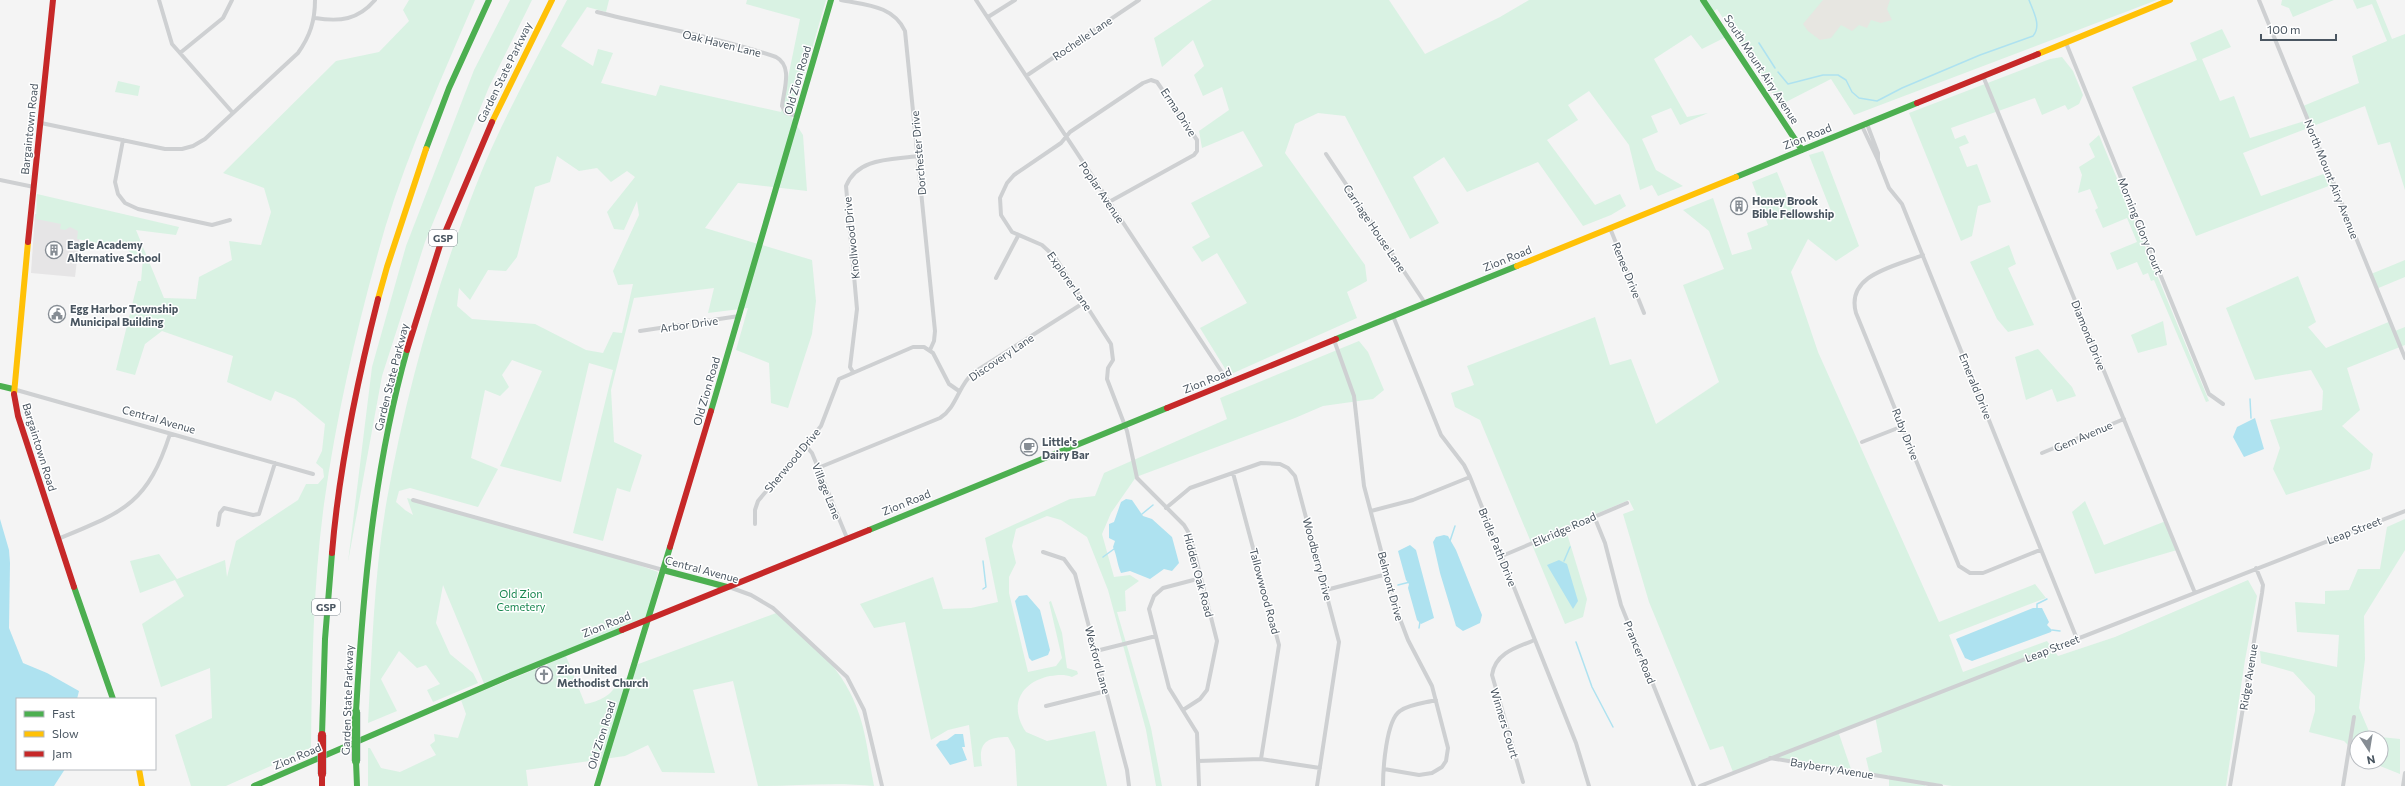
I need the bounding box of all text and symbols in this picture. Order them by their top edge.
street label: South Mount Airy Avenue [1722,12,1802,126]
street label: Rochelle Lane [1050,13,1114,63]
scale bar [2261,16,2336,42]
street label: Garden State Parkway [474,19,534,125]
text: 100 m [2267,22,2301,36]
street label: Oak Haven Lane [681,27,763,59]
street label: Old Zion Road [781,44,813,116]
street label: Bargaintown Road [18,83,40,175]
street label: Erma Drive [1159,85,1200,139]
street label: Dorchester Drive [908,110,928,196]
street label: North Mount Airy Avenue [2302,117,2362,241]
street label: Zion Road [1781,120,1833,152]
street label: Poplar Avenue [1077,159,1127,225]
street label: Morning Glory Court [2116,175,2167,277]
street label: Carriage House Lane [1341,182,1409,274]
place label: Honey Brook Bible Fellowship [1752,194,1835,220]
street label: Knollwood Drive [840,196,862,280]
building icon: Honey Brook Bible Fellowship [1729,196,1749,216]
road number: GSP [429,230,457,246]
place label: Eagle Academy Alternative School [67,238,161,264]
building icon: Eagle Academy Alternative School [44,240,64,260]
street label: Renee Drive [1610,240,1644,300]
street label: Zion Road [1481,242,1533,274]
street label: Explorer Lane [1045,249,1095,313]
street label: Diamond Drive [2069,298,2109,372]
place label: Egg Harbor Township Municipal Building [70,302,179,328]
public building icon: Egg Harbor Township Municipal Building [47,304,67,324]
street label: Arbor Drive [659,313,719,334]
street label: Garden State Parkway [371,321,411,432]
street label: Discovery Lane [966,330,1036,383]
street label: Emerald Drive [1957,351,1995,421]
street label: Old Zion Road [690,355,722,427]
street label: Zion Road [1181,364,1233,396]
street label: Bargaintown Road [20,401,60,493]
street label: Central Avenue [121,402,197,436]
street label: Ruby Drive [1890,406,1922,462]
street label: Gem Avenue [2052,418,2114,454]
street label: Sherwood Drive [761,425,823,495]
place label: Little's Dairy Bar [1042,435,1090,461]
cafe icon: Little's Dairy Bar [1019,437,1039,457]
street label: Village Lane [810,461,844,521]
street label: Zion Road [880,486,932,518]
street label: Bridle Path Drive [1476,506,1520,588]
street label: Elkridge Road [1530,509,1598,549]
street label: Leap Street [2325,513,2384,546]
street label: Woodberry Drive [1301,516,1335,602]
street label: Hidden Oak Road [1182,532,1216,618]
street label: Tallowwood Road [1247,547,1283,635]
street label: Belmont Drive [1375,550,1407,622]
street label: Central Avenue [664,553,740,585]
park label: Old Zion Cemetery [497,587,546,613]
road number: GSP [312,599,340,615]
street label: Zion Road [580,608,632,640]
street label: Prancer Road [1621,619,1659,685]
street label: Wexford Lane [1083,625,1113,695]
street label: Leap Street [2023,631,2082,664]
street label: Ridge Avenue [2236,643,2260,711]
street label: Garden State Parkway [339,644,355,755]
place label: Zion United Methodist Church [557,663,648,689]
church icon: Zion United Methodist Church [534,665,554,685]
street label: Winners Court [1488,686,1522,760]
legend [16,698,156,770]
street label: Old Zion Road [584,699,618,771]
text: Fast [52,706,75,720]
text: Slow [52,726,79,740]
north arrow [2349,730,2389,770]
street label: Zion Road [271,740,323,772]
text: Jam [52,746,72,761]
text: N [2366,753,2377,767]
street label: Bayberry Avenue [1790,755,1875,781]

